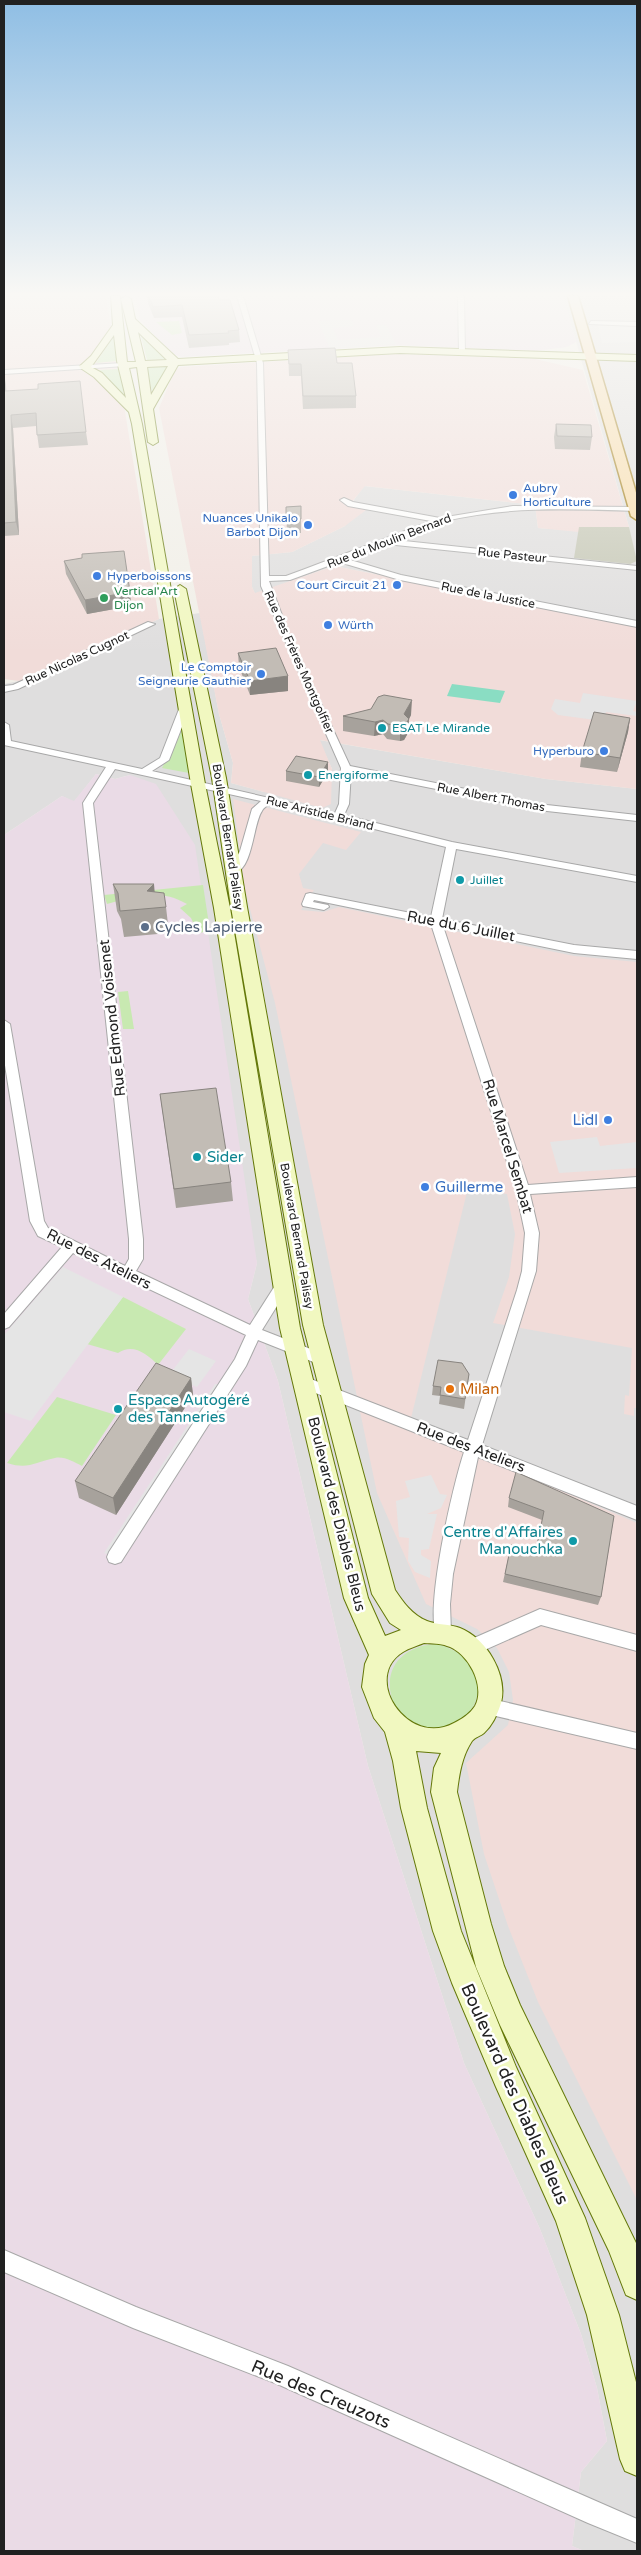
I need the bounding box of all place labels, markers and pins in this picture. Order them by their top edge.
place label: Aubry Horticulture [523,481,591,509]
marker: Aubry Horticulture [507,489,519,501]
place label: Nuances Unikalo Barbot Dijon [203,511,298,539]
marker: Nuances Unikalo Barbot Dijon [302,519,314,531]
place label: Hyperboissons [107,569,191,583]
marker: Hyperboissons [91,570,103,582]
place label: Court Circuit 21 [297,578,387,592]
marker: Court Circuit 21 [391,579,403,591]
place label: Vertical'Art Dijon [114,584,178,612]
marker: Vertical'Art Dijon [98,592,110,604]
place label: Würth [338,618,373,632]
marker: Würth [322,619,334,631]
place label: Le Comptoir Seigneurie Gauthier [138,660,251,688]
marker: Le Comptoir Seigneurie Gauthier [255,668,267,680]
place label: ESAT Le Mirande [392,721,490,735]
marker: ESAT Le Mirande [376,722,388,734]
place label: Hyperburo [533,744,594,758]
marker: Hyperburo [598,745,610,757]
place label: Energiforme [318,768,389,782]
marker: Energiforme [302,769,314,781]
place label: Juillet [470,873,504,887]
marker: Juillet [454,874,466,886]
place label: Cycles Lapierre [155,918,262,936]
marker: Cycles Lapierre [139,921,151,933]
place label: Lidl [572,1111,598,1129]
marker: Lidl [602,1114,614,1126]
place label: Sider [207,1148,244,1166]
marker: Sider [191,1151,203,1163]
place label: Guillerme [435,1178,503,1196]
marker: Guillerme [419,1181,431,1193]
place label: Milan [460,1380,499,1398]
marker: Milan [444,1383,456,1395]
place label: Espace Autogéré des Tanneries [128,1391,250,1426]
marker: Espace Autogéré des Tanneries [112,1403,124,1415]
place label: Centre d'Affaires Manouchka [443,1523,563,1558]
marker: Centre d'Affaires Manouchka [567,1535,579,1547]

